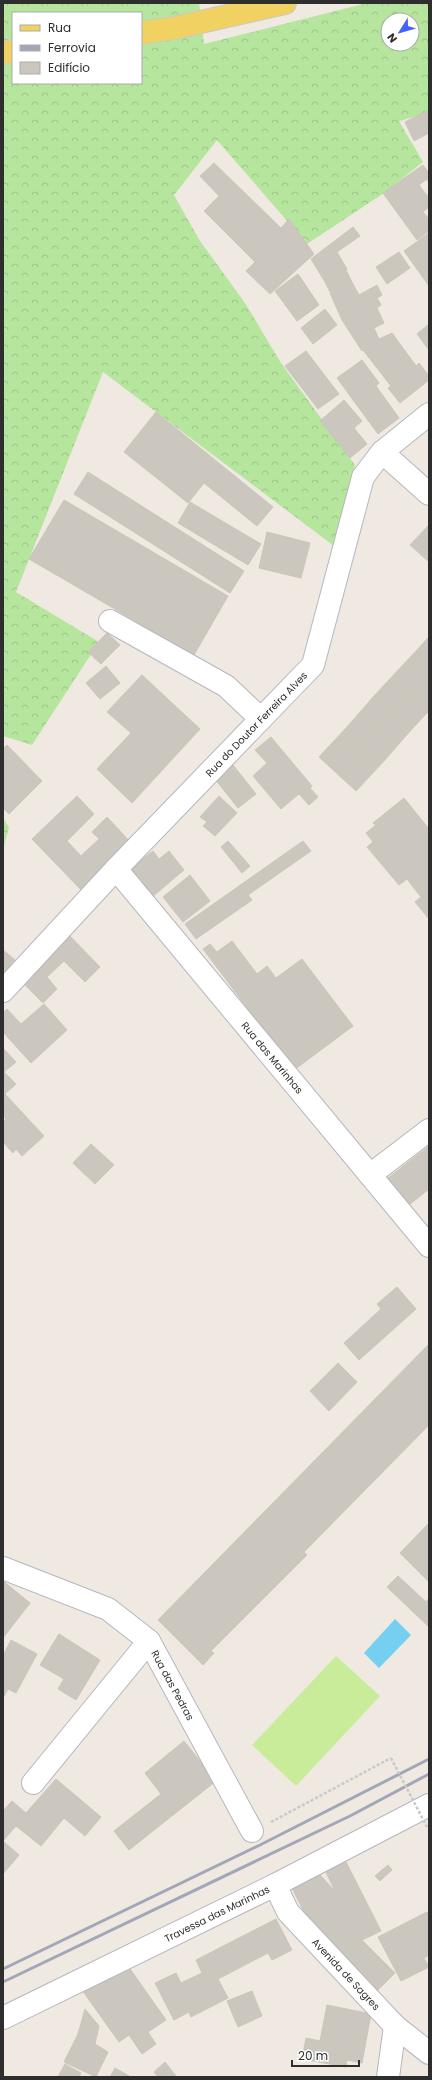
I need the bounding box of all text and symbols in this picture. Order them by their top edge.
legend [12,12,142,84]
north arrow [380,12,420,52]
text: Rua [48,19,71,36]
text: N [383,30,401,46]
text: Ferrovia [48,39,96,56]
text: Edifício [48,59,90,76]
street label: Rua do Doutor Ferreira Alves [202,668,310,780]
street label: Rua das Marinhas [238,1018,307,1097]
street label: Rua das Pedras [148,1647,198,1723]
street label: Travessa das Marinhas [162,1881,272,1946]
street label: Avenida de Sagres [309,1935,384,2013]
scale bar [292,2042,359,2068]
text: 20 m [298,2047,328,2064]

